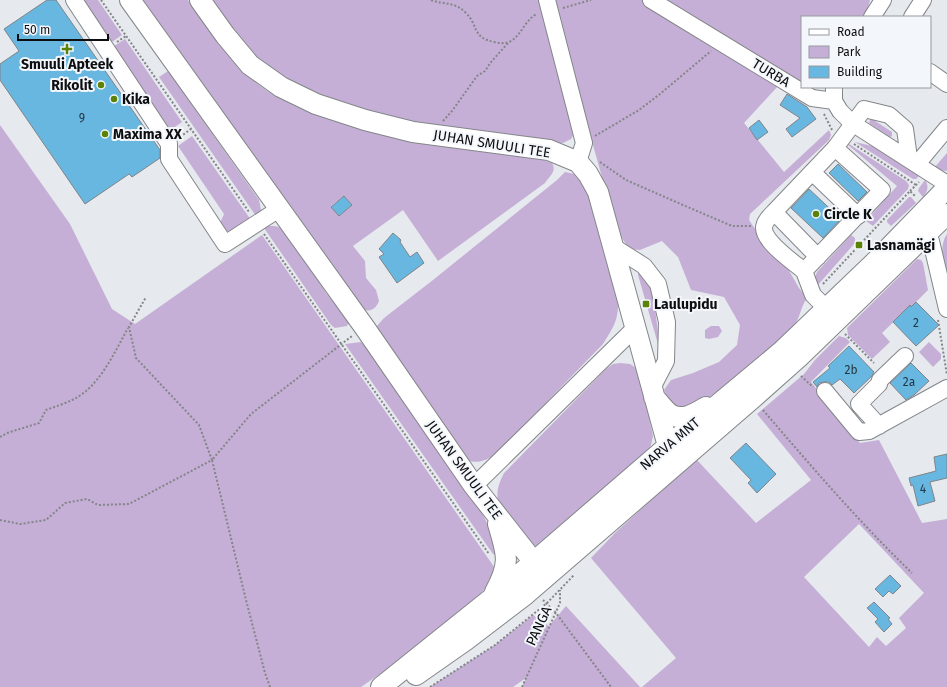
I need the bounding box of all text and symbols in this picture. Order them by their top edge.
scale bar [18,16,108,42]
legend [801,16,931,88]
text: 50 m [24,23,50,37]
text: Road [837,25,865,39]
marker: Smuuli Apteek [62,44,72,54]
text: Park [837,45,861,59]
street label: TURBA [749,55,793,91]
place label: Smuuli Apteek [21,56,113,73]
text: Building [837,65,883,79]
place label: Rikolit [51,77,94,94]
marker: Rikolit [96,80,106,90]
place label: Kika [122,91,150,108]
marker: Kika [109,94,119,104]
house number: 9 [79,111,85,125]
place label: Maxima XX [113,126,183,143]
street label: JUHAN SMUULI TEE [432,126,552,162]
marker: Maxima XX [100,129,110,139]
place label: Circle K [824,206,873,223]
marker: Circle K [811,209,821,219]
place label: Lasnamägi [867,237,935,254]
marker: Lasnamägi [854,240,864,250]
place label: Laulupidu [654,296,718,313]
marker: Laulupidu [641,299,651,309]
house number: 2 [913,316,919,330]
house number: 2b [844,363,858,377]
house number: 2a [903,375,915,389]
street label: NARVA MNT [637,414,704,474]
street label: JUHAN SMUULI TEE [422,417,506,523]
house number: 4 [920,482,927,496]
street label: PANGA [522,603,556,649]

